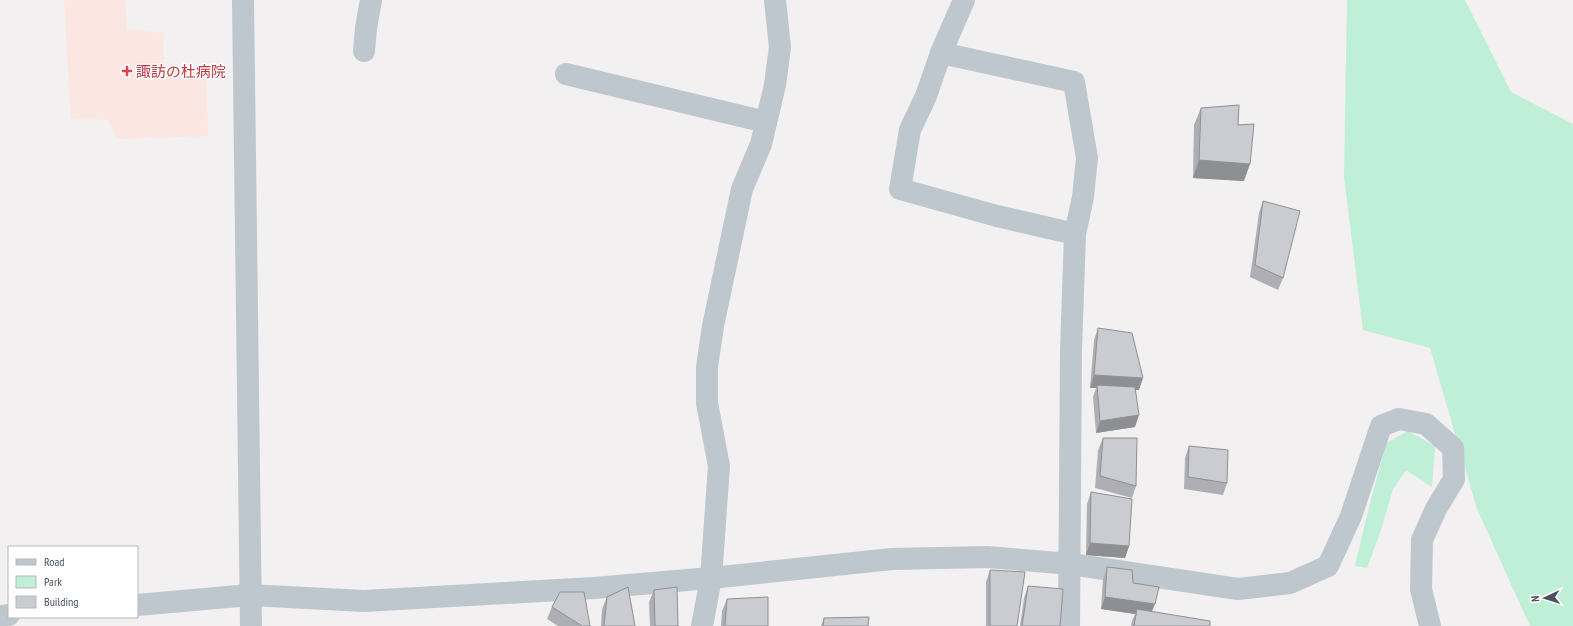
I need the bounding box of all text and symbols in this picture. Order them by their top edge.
place label: 諏訪の杜病院 [136,62,226,81]
marker: 諏訪の杜病院 [121,65,133,77]
legend [8,546,138,618]
text: Road [44,554,64,569]
text: Park [44,574,62,589]
north arrow [1525,578,1565,618]
text: Building [44,594,79,609]
text: N [1528,595,1542,602]

